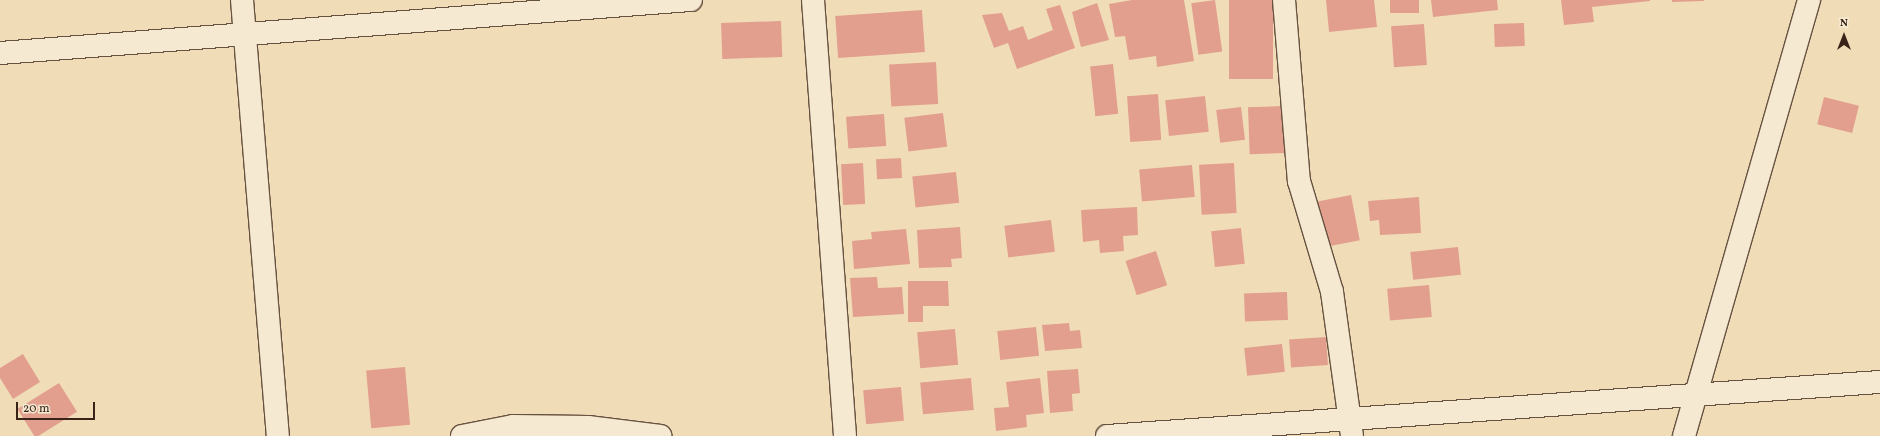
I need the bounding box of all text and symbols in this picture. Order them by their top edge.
north arrow [1824,16,1864,56]
text: N [1840,16,1848,31]
scale bar [18,394,97,420]
text: 20 m [23,401,50,417]

